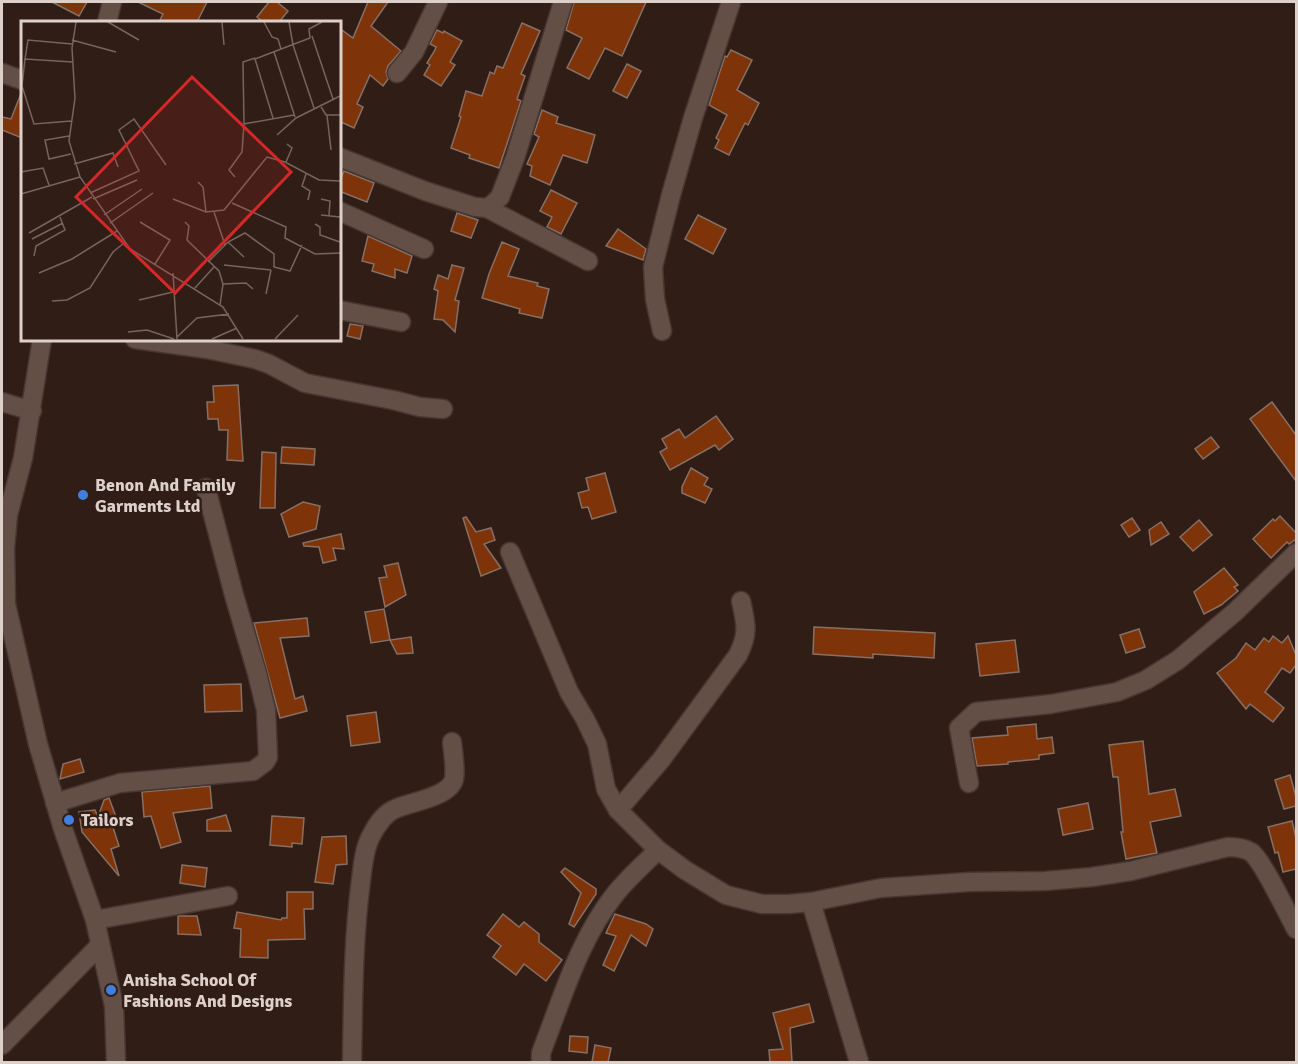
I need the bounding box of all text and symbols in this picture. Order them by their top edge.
inset map [21,21,340,340]
place label: Benon And Family Garments Ltd [95,474,236,517]
marker: Benon And Family Garments Ltd [76,488,90,502]
place label: Tailors [81,809,134,831]
marker: Tailors [62,813,76,827]
place label: Anisha School Of Fashions And Designs [123,969,292,1012]
marker: Anisha School Of Fashions And Designs [104,983,118,997]

